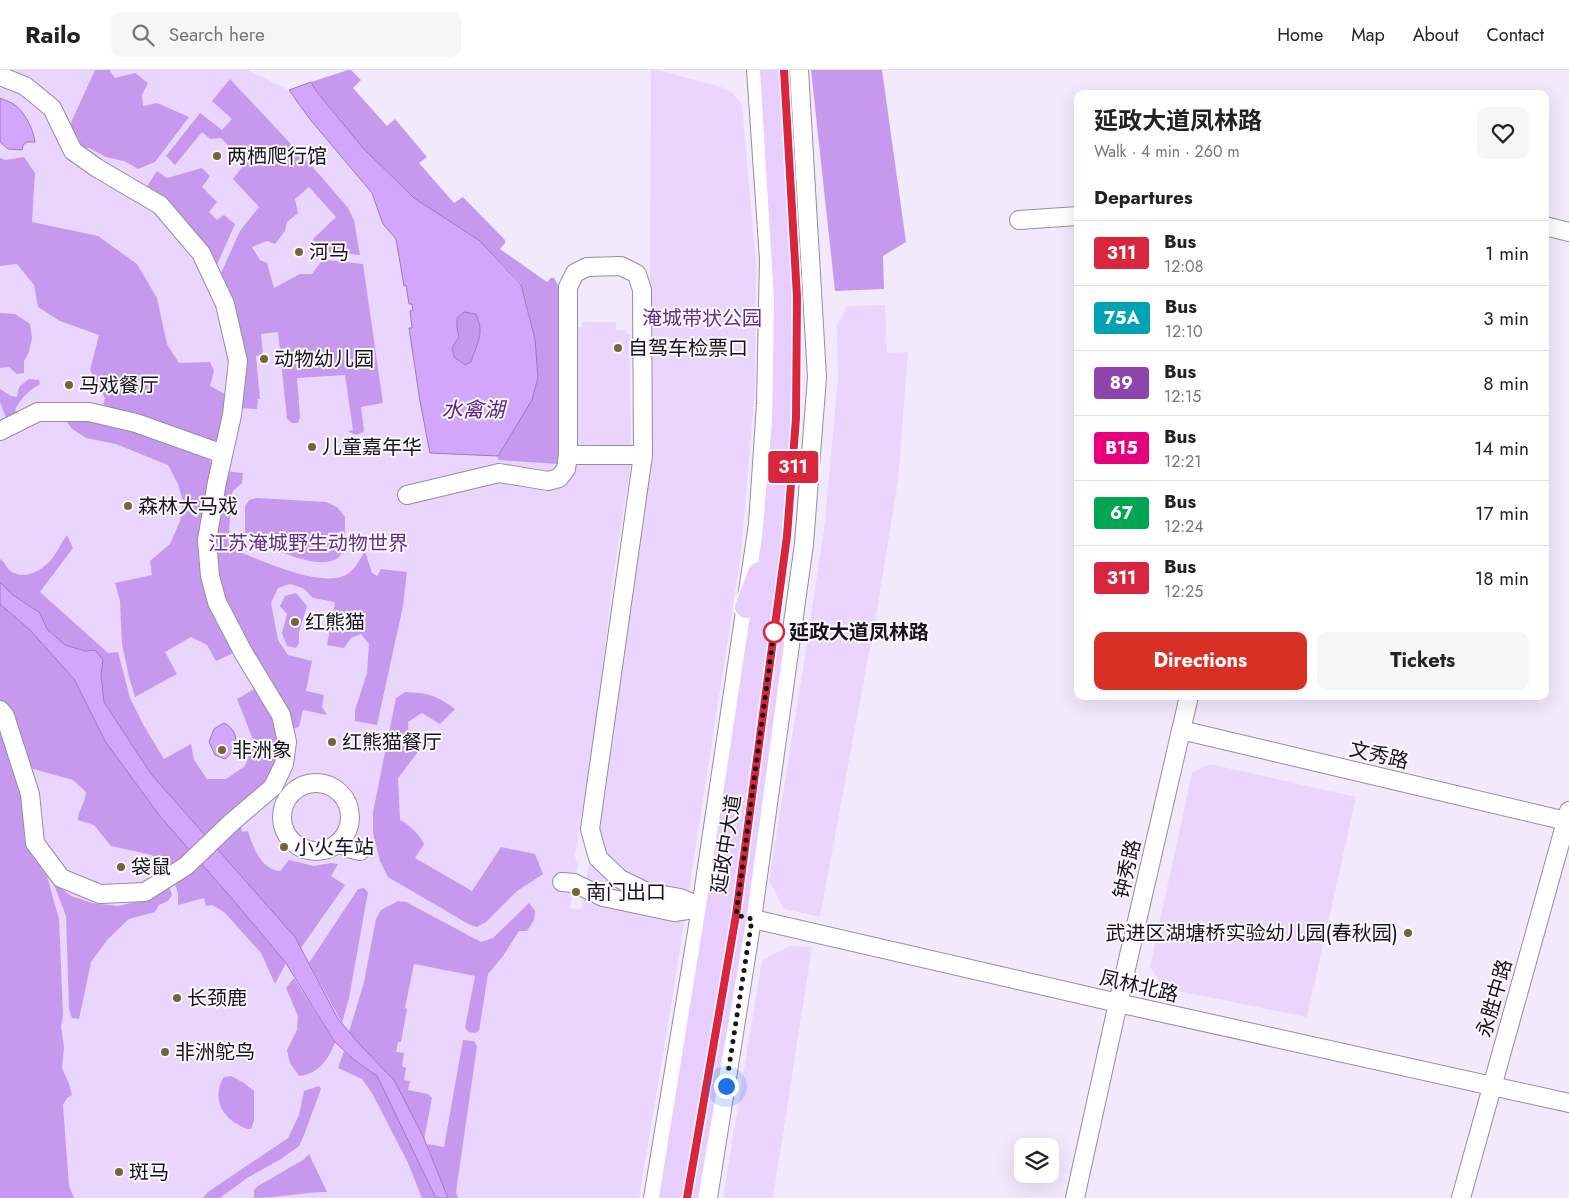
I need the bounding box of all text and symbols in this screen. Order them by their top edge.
search box [111,12,461,57]
text: Railo [25,17,81,52]
icon: search [129,21,157,49]
text: Search here [169,21,265,48]
text: Home [1277,22,1323,48]
text: Map [1351,22,1385,48]
text: About [1413,22,1458,48]
text: Contact [1486,22,1544,48]
text: 延政大道凤林路 [1094,103,1262,138]
button: heart [1477,107,1529,159]
text: Walk · 4 min · 260 m [1094,140,1240,163]
place label: 两栖爬行馆 [227,142,327,171]
marker: 两栖爬行馆 [211,150,223,162]
text: Departures [1094,184,1193,211]
text: Bus [1164,228,1196,255]
place label: 河马 [309,238,349,267]
text: 311 [1107,240,1136,266]
text: 1 min [1485,240,1529,267]
marker: 河马 [293,246,305,258]
text: 12:08 [1164,255,1203,278]
text: Bus [1165,293,1197,320]
park label: 淹城带状公园 [642,304,762,333]
text: 75A [1104,305,1140,331]
text: 3 min [1483,305,1529,332]
text: 12:10 [1165,320,1203,343]
place label: 自驾车检票口 [628,334,748,363]
marker: 自驾车检票口 [612,342,624,354]
place label: 动物幼儿园 [274,345,374,374]
marker: 动物幼儿园 [258,353,270,365]
text: Bus [1164,358,1196,385]
text: 89 [1110,370,1133,396]
text: 8 min [1483,370,1529,397]
place label: 马戏餐厅 [79,371,159,400]
marker: 马戏餐厅 [63,379,75,391]
text: 12:15 [1164,385,1201,408]
water label: 水禽湖 [442,395,507,425]
text: Bus [1164,423,1196,450]
place label: 儿童嘉年华 [322,433,422,462]
text: B15 [1105,435,1138,461]
text: 14 min [1474,435,1529,462]
marker: 儿童嘉年华 [306,441,318,453]
text: 12:21 [1164,450,1201,473]
line badge: 311 [764,451,822,483]
text: 311 [778,454,808,480]
text: Bus [1164,488,1196,515]
place label: 森林大马戏 [138,492,238,521]
marker: 森林大马戏 [122,500,134,512]
text: 67 [1110,500,1133,526]
text: 17 min [1475,500,1529,527]
text: 12:24 [1164,515,1204,538]
park label: 江苏淹城野生动物世界 [208,529,408,558]
text: Bus [1164,553,1196,580]
text: 311 [1107,565,1136,591]
text: 18 min [1475,565,1529,592]
text: 12:25 [1164,580,1203,603]
place label: 红熊猫 [305,608,365,637]
marker: 红熊猫 [289,616,301,628]
place label: 延政大道凤林路 [789,618,929,647]
marker: 延政大道凤林路 [763,621,785,643]
button: Directions [1094,632,1307,690]
button: Tickets [1317,632,1529,690]
place label: 红熊猫餐厅 [342,728,442,757]
street label: 文秀路 [1346,735,1411,776]
place label: 非洲象 [232,736,292,765]
marker: 红熊猫餐厅 [326,736,338,748]
marker: 非洲象 [216,744,228,756]
street label: 延政中大道 [704,792,749,896]
place label: 小火车站 [294,833,374,862]
street label: 钟秀路 [1107,837,1148,902]
marker: 小火车站 [278,841,290,853]
place label: 袋鼠 [131,853,171,882]
marker: 袋鼠 [115,861,127,873]
place label: 南门出口 [586,878,666,907]
marker: 南门出口 [570,886,582,898]
place label: 武进区湖塘桥实验幼儿园(春秋园) [1106,919,1398,948]
marker: 武进区湖塘桥实验幼儿园(春秋园) [1402,927,1414,939]
street label: 永胜中路 [1470,956,1519,1041]
street label: 凤林北路 [1097,963,1181,1010]
place label: 长颈鹿 [187,984,247,1013]
marker: 长颈鹿 [171,992,183,1004]
place label: 非洲鸵鸟 [175,1038,255,1067]
marker: 非洲鸵鸟 [159,1046,171,1058]
your location [714,1074,739,1099]
map controls [1014,1138,1059,1183]
button: layers [1014,1138,1059,1183]
place label: 斑马 [129,1158,169,1187]
marker: 斑马 [113,1166,125,1178]

